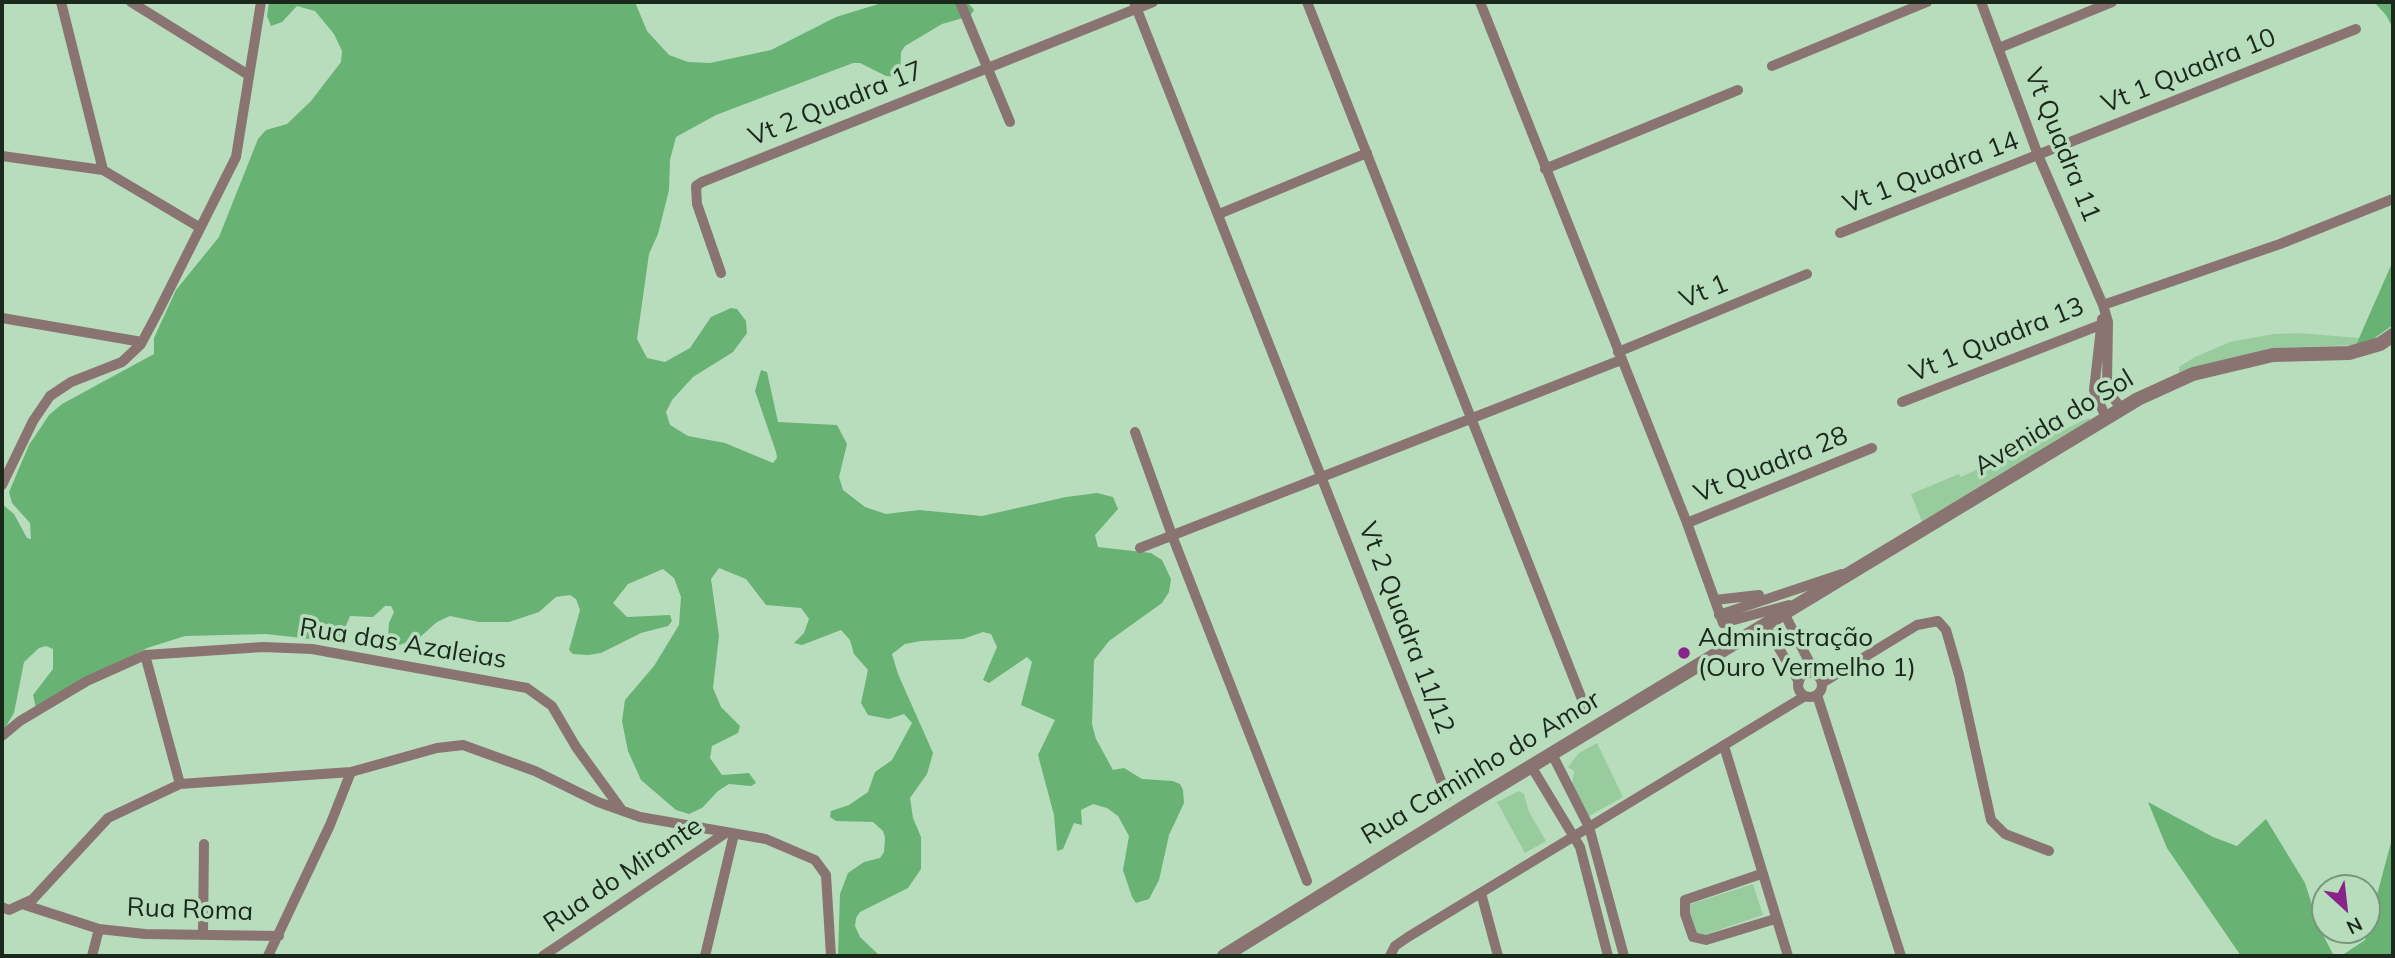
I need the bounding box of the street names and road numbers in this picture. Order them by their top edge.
street label: Vt 1 Quadra 10 [2097,22,2281,120]
street label: Vt 2 Quadra 17 [744,55,928,153]
street label: Vt Quadra 11 [2017,64,2107,226]
street label: Vt 1 Quadra 14 [1839,125,2023,221]
street label: Vt 1 [1675,268,1733,316]
street label: Vt 1 Quadra 13 [1905,291,2089,389]
street label: Avenida do Sol [1969,363,2139,483]
street label: Vt Quadra 28 [1690,420,1852,510]
street label: Vt 2 Quadra 11/12 [1351,518,1461,738]
street label: Rua das Azaleias [297,612,509,676]
street label: Rua Caminho do Amor [1356,684,1606,852]
street label: Rua do Mirante [538,811,708,939]
street label: Rua Roma [126,892,254,928]

